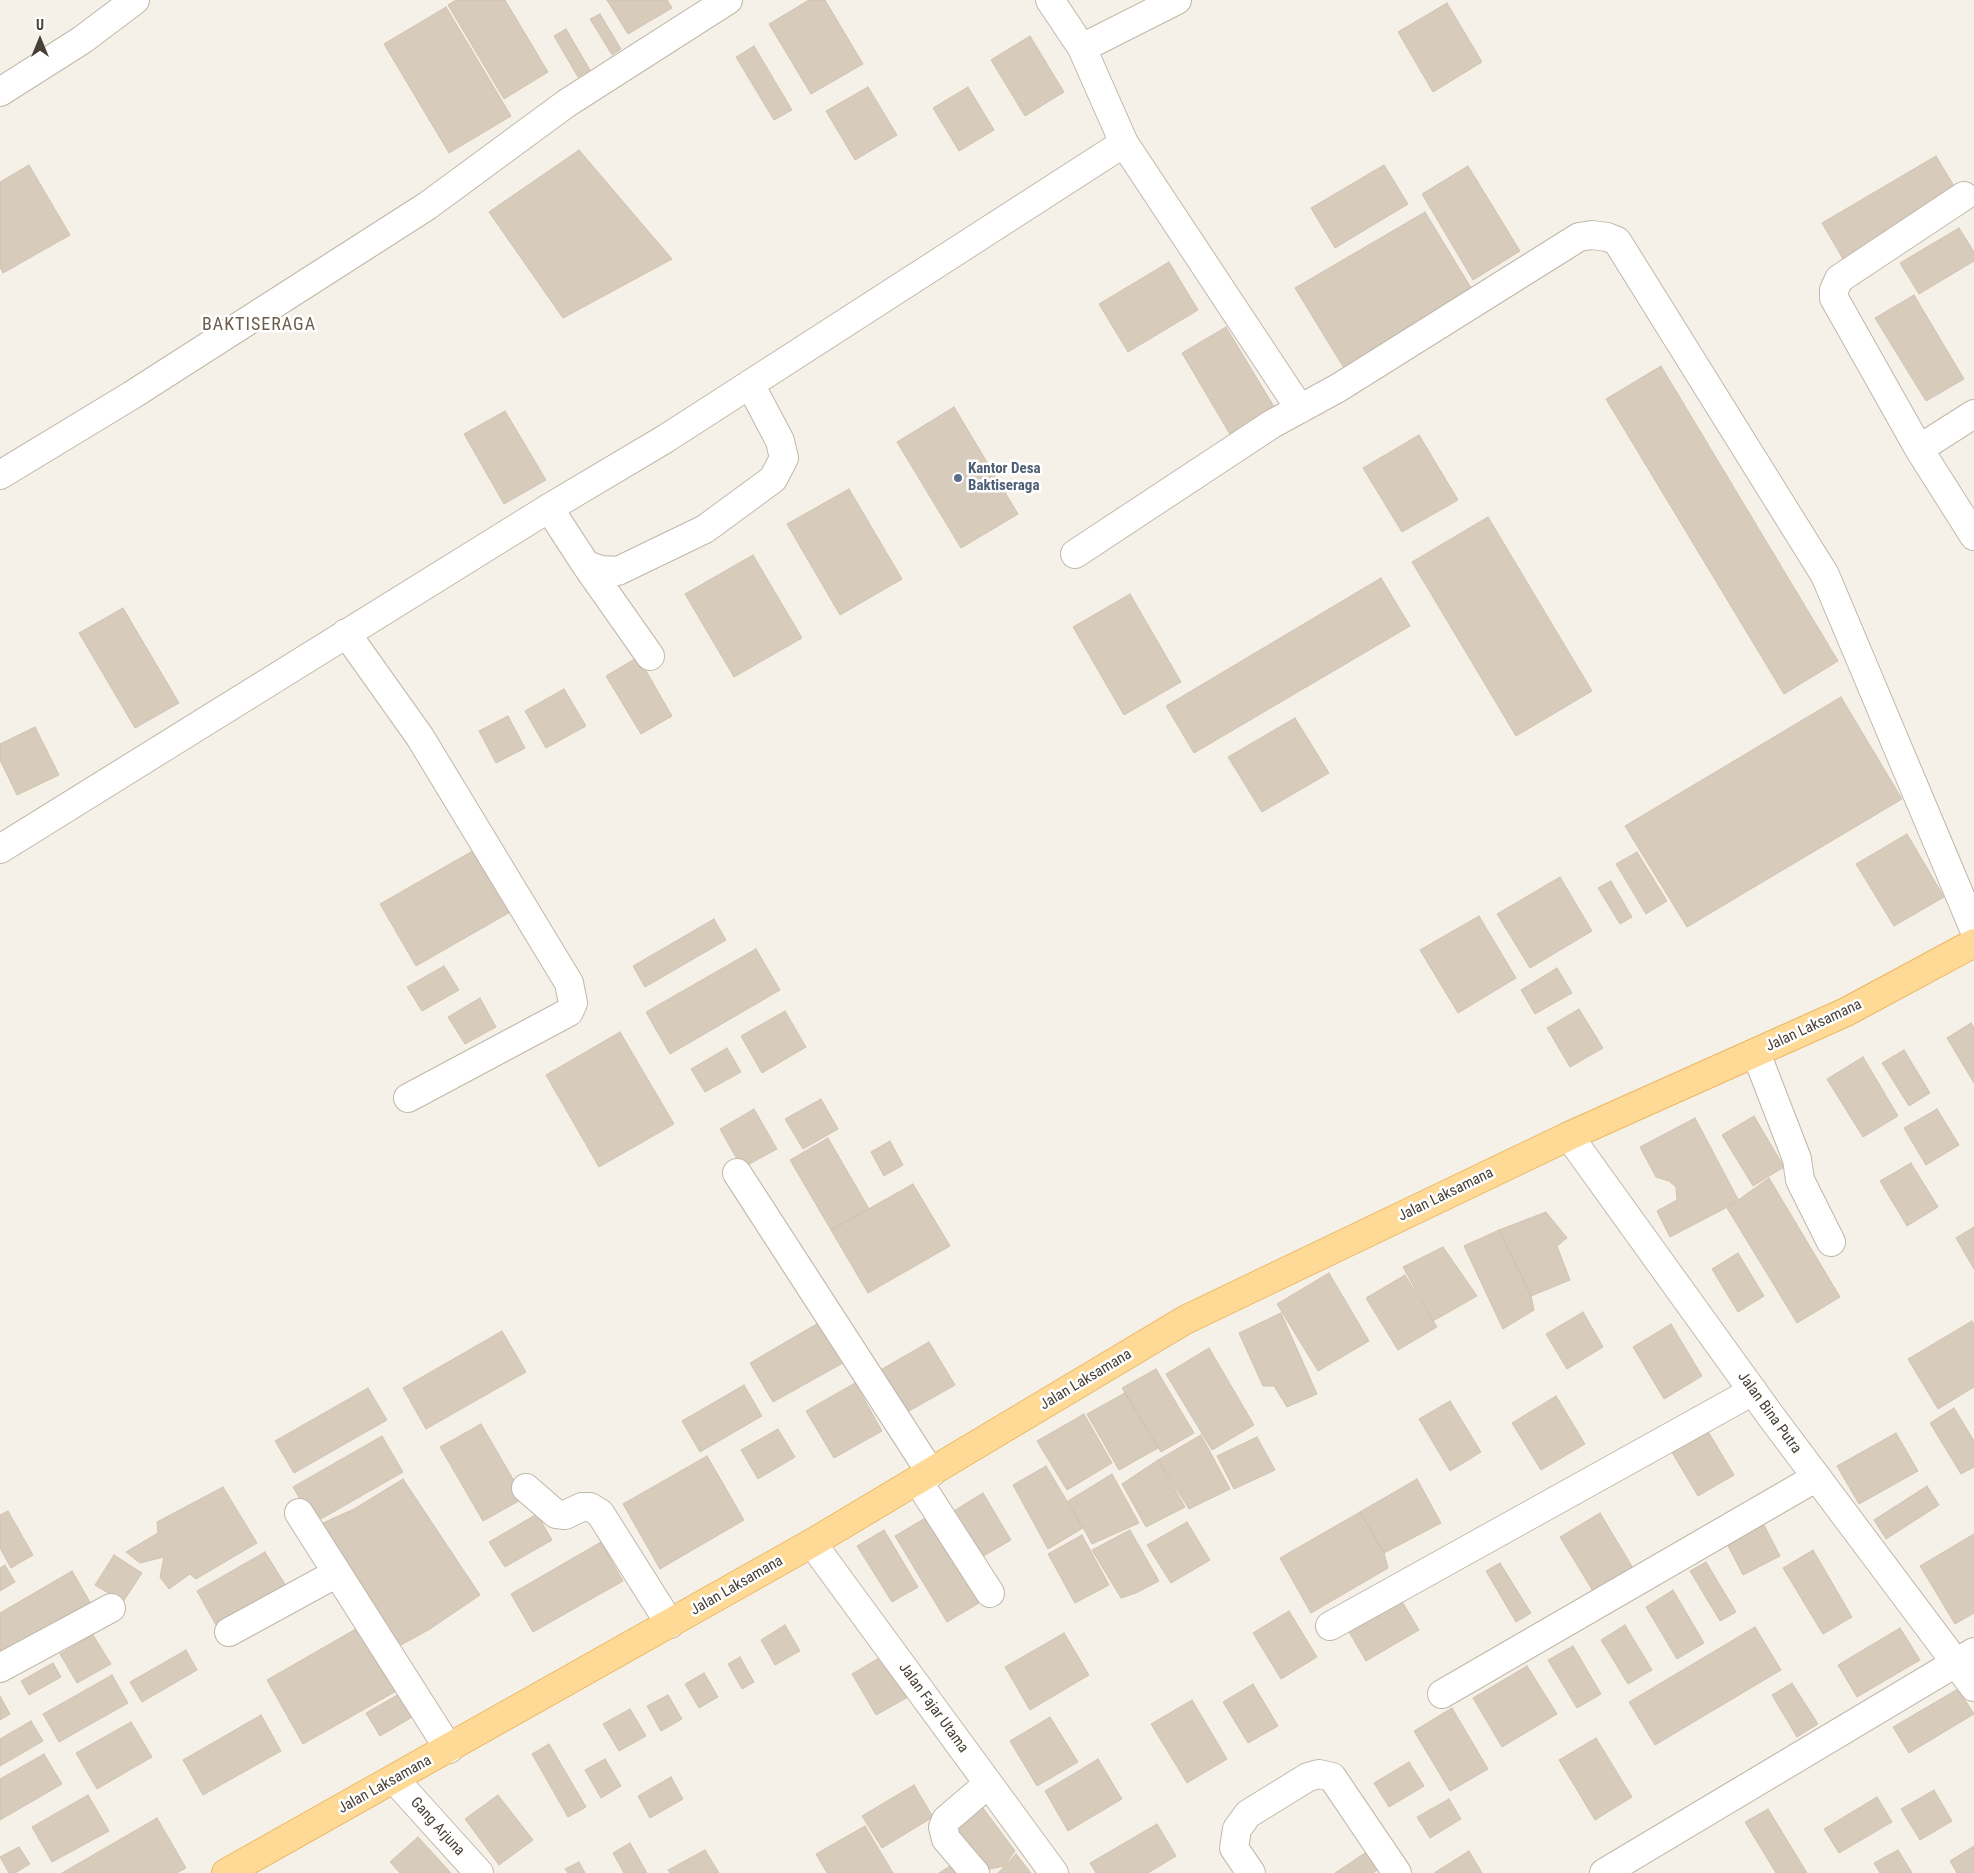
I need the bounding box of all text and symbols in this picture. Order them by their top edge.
north arrow [15,15,65,65]
text: U [36,17,44,33]
district label: BAKTISERAGA [201,314,317,336]
place label: Kantor Desa Baktiseraga [968,460,1041,495]
marker: Kantor Desa Baktiseraga [952,472,964,484]
street label: Jalan Laksamana [1763,996,1865,1056]
street label: Jalan Laksamana [1395,1164,1497,1226]
street label: Jalan Laksamana [1037,1346,1135,1414]
street label: Jalan Bina Putra [1733,1369,1805,1457]
street label: Jalan Laksamana [688,1552,786,1620]
street label: Jalan Fajar Utama [894,1659,972,1757]
street label: Jalan Laksamana [335,1752,435,1818]
street label: Gang Arjuna [406,1794,468,1860]

